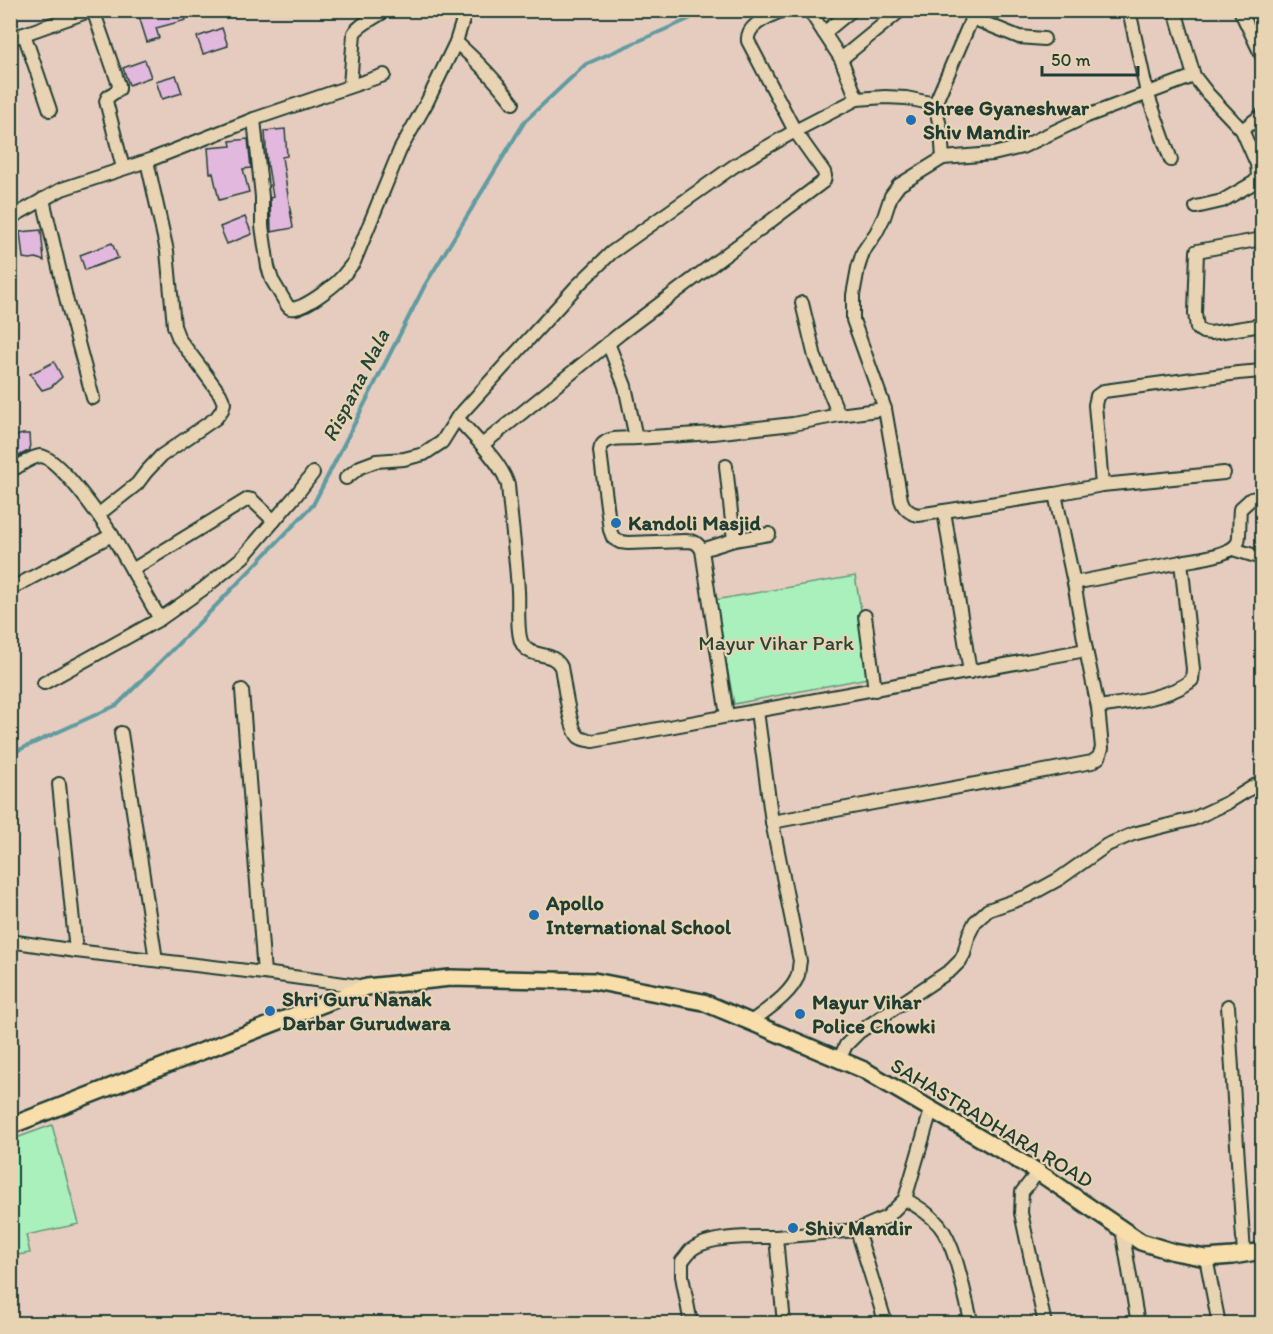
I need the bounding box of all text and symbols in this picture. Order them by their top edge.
scale bar [1042,39,1138,77]
text: 50 m [1051,49,1091,71]
place label: Shree Gyaneshwar Shiv Mandir [923,95,1090,144]
marker: Shree Gyaneshwar Shiv Mandir [904,113,918,127]
water label: Rispana Nala [316,323,396,446]
place label: Kandoli Masjid [628,510,761,536]
marker: Kandoli Masjid [609,516,623,530]
park label: Mayur Vihar Park [698,630,854,655]
place label: Apollo International School [545,890,732,939]
marker: Apollo International School [527,908,541,922]
place label: Shri Guru Nanak Darbar Gurudwara [282,986,452,1035]
place label: Mayur Vihar Police Chowki [812,989,936,1038]
marker: Shri Guru Nanak Darbar Gurudwara [263,1004,277,1018]
marker: Mayur Vihar Police Chowki [793,1007,807,1021]
street label: SAHASTRADHARA ROAD [887,1052,1098,1193]
place label: Shiv Mandir [805,1215,913,1240]
marker: Shiv Mandir [786,1221,800,1235]

